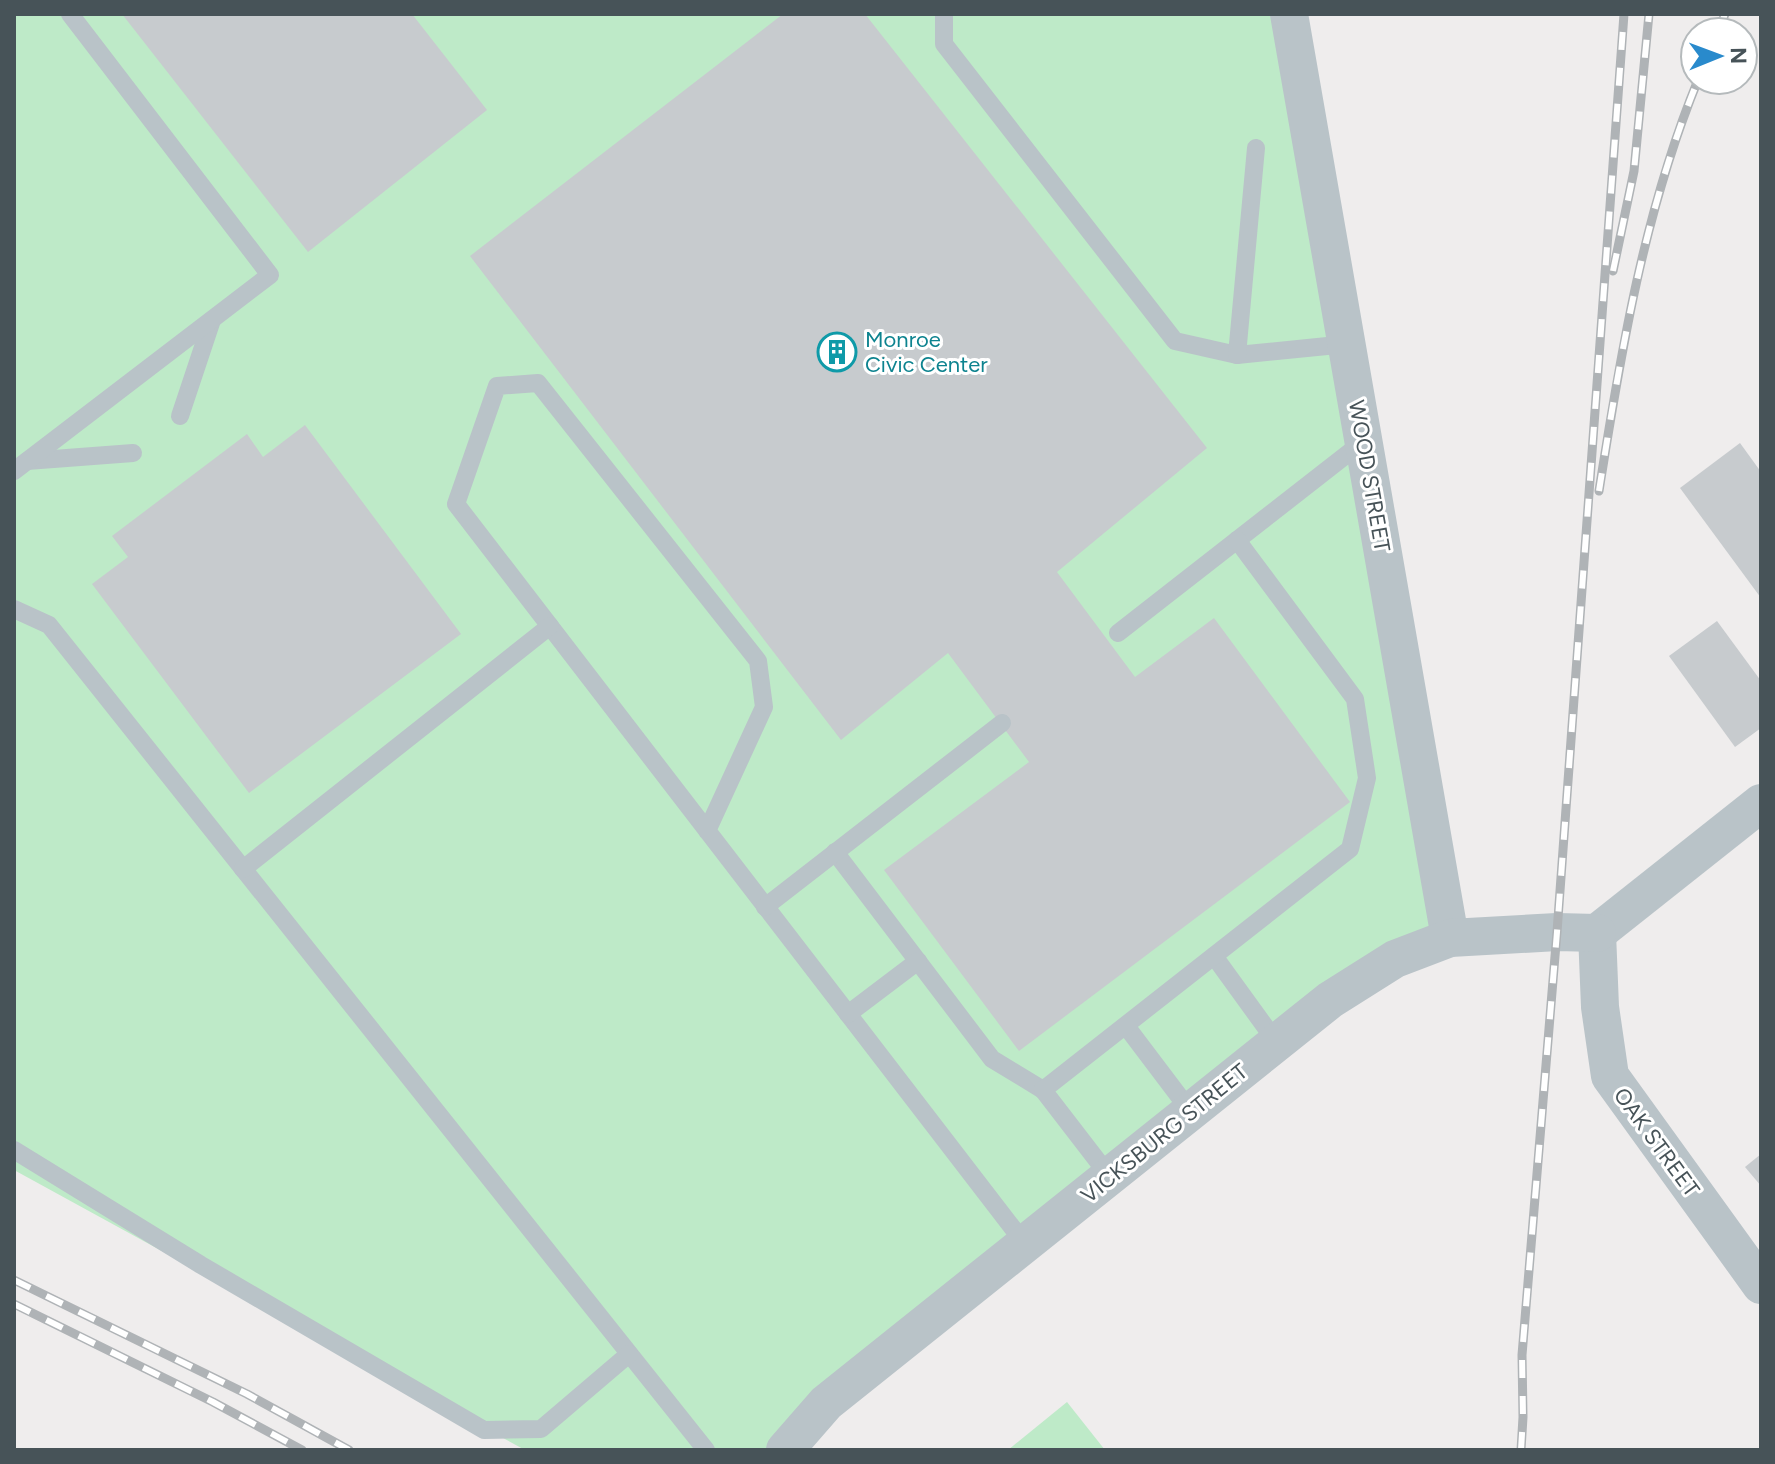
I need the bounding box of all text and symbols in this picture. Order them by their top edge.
north arrow [1679,16,1759,96]
text: N [1725,47,1752,64]
place label: Monroe Civic Center [865,326,988,378]
building icon: Monroe Civic Center [816,331,858,373]
street label: WOOD STREET [1343,398,1396,554]
street label: VICKSBURG STREET [1076,1058,1253,1209]
street label: OAK STREET [1608,1082,1705,1202]

